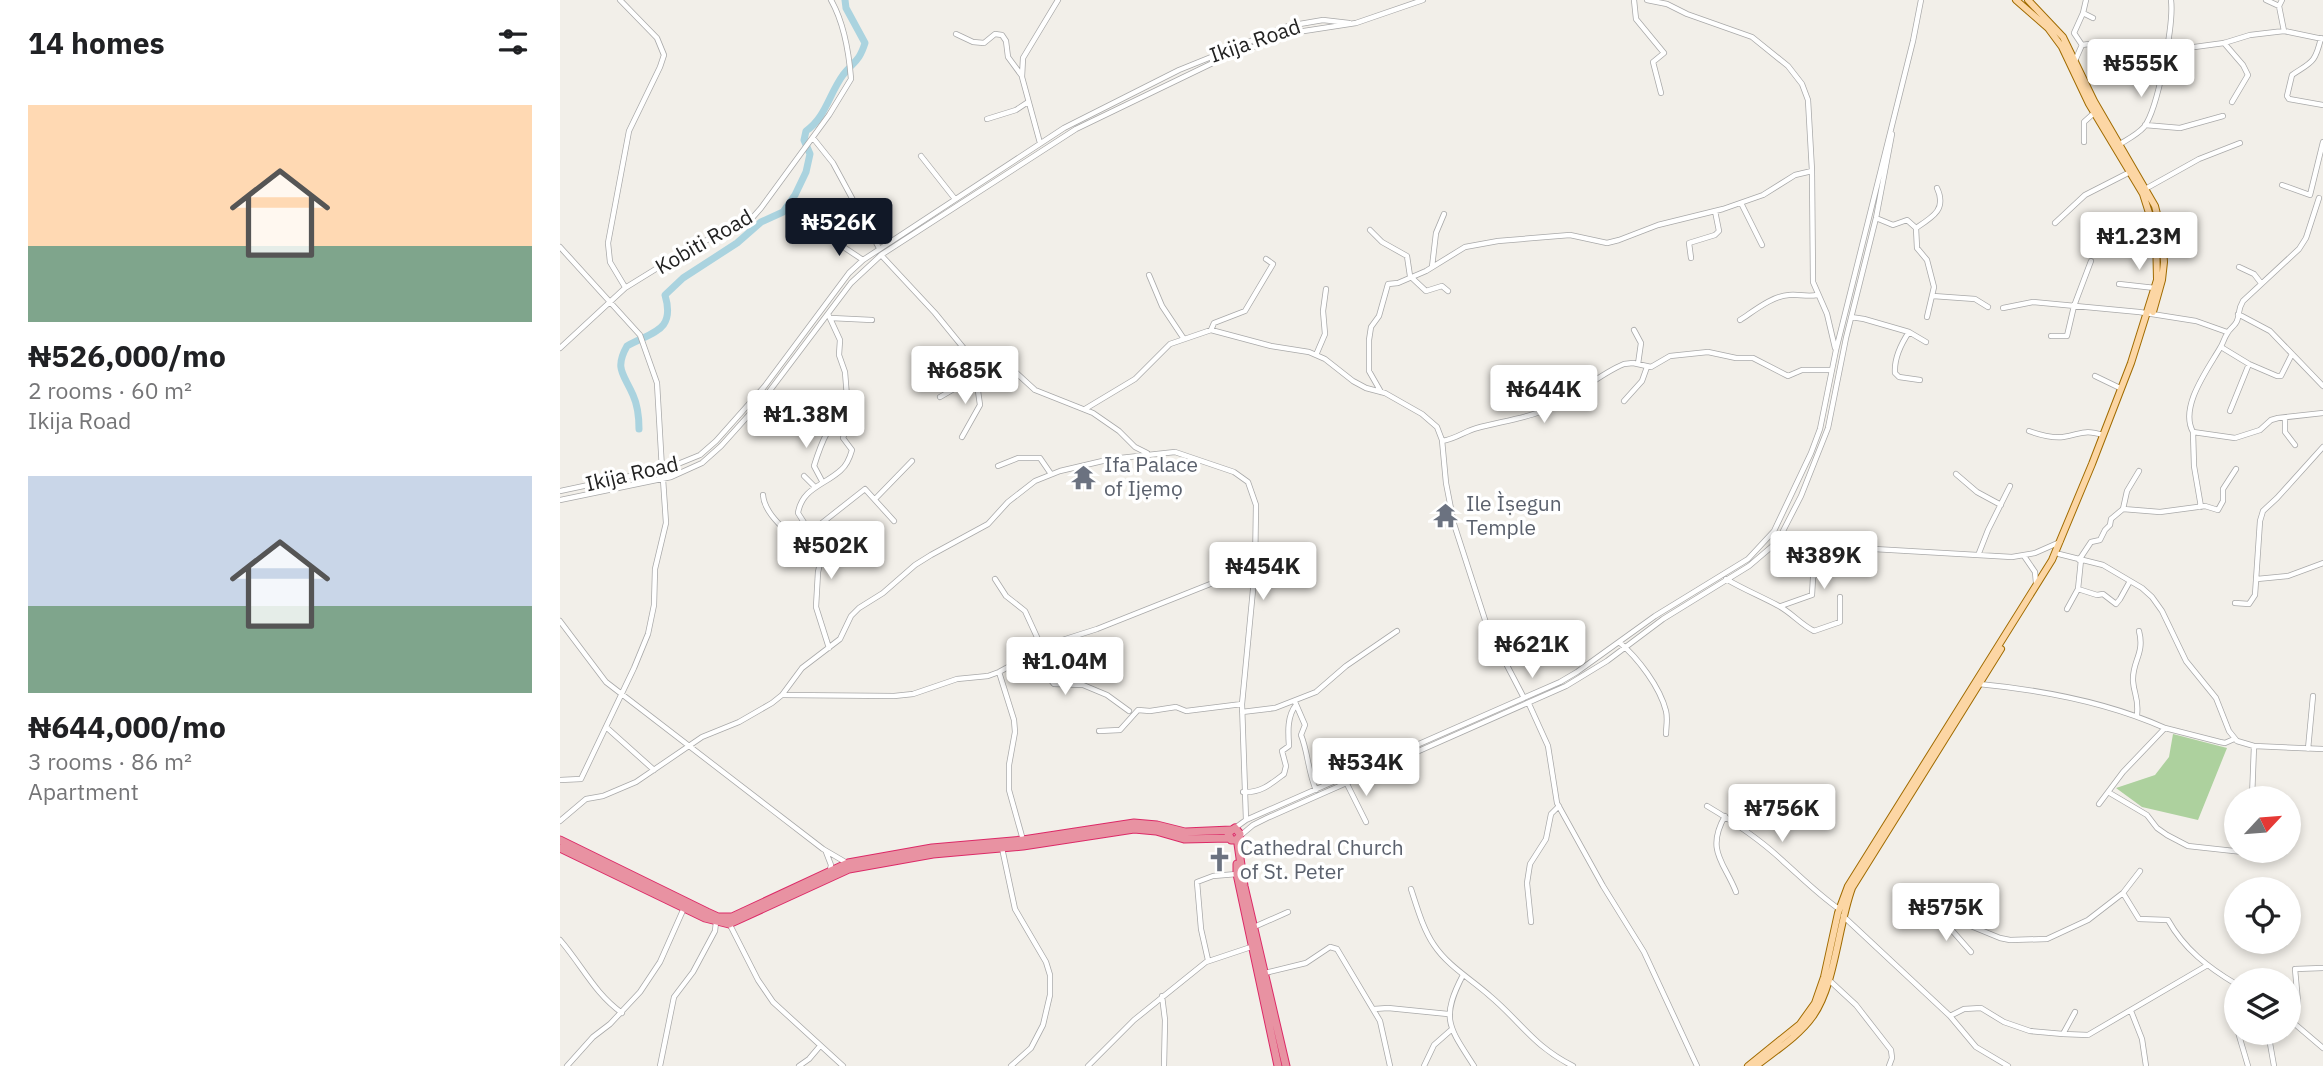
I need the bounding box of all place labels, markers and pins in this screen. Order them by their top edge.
pin: ₦555K [2092,40,2190,99]
pin: ₦526K [790,198,888,258]
pin: ₦1.23M [2082,212,2196,272]
pin: ₦685K [916,346,1014,406]
pin: ₦644K [1495,366,1593,425]
pin: ₦1.38M [749,391,863,450]
place label: Ifa Palace of Ijẹmọ [1104,450,1198,502]
temple icon: Ifa Palace of Ijẹmọ [1070,463,1098,491]
place label: Ile Ìṣegun Temple [1466,489,1562,541]
temple icon: Ile Ìṣegun Temple [1432,502,1460,530]
pin: ₦502K [782,522,880,581]
pin: ₦389K [1775,532,1873,591]
pin: ₦454K [1214,542,1312,602]
pin: ₦621K [1483,620,1581,680]
pin: ₦1.04M [1008,638,1122,697]
pin: ₦534K [1317,738,1415,798]
pin: ₦756K [1733,784,1831,844]
place label: Cathedral Church of St. Peter [1240,833,1404,885]
church icon: Cathedral Church of St. Peter [1206,846,1234,874]
pin: ₦575K [1897,884,1995,943]

